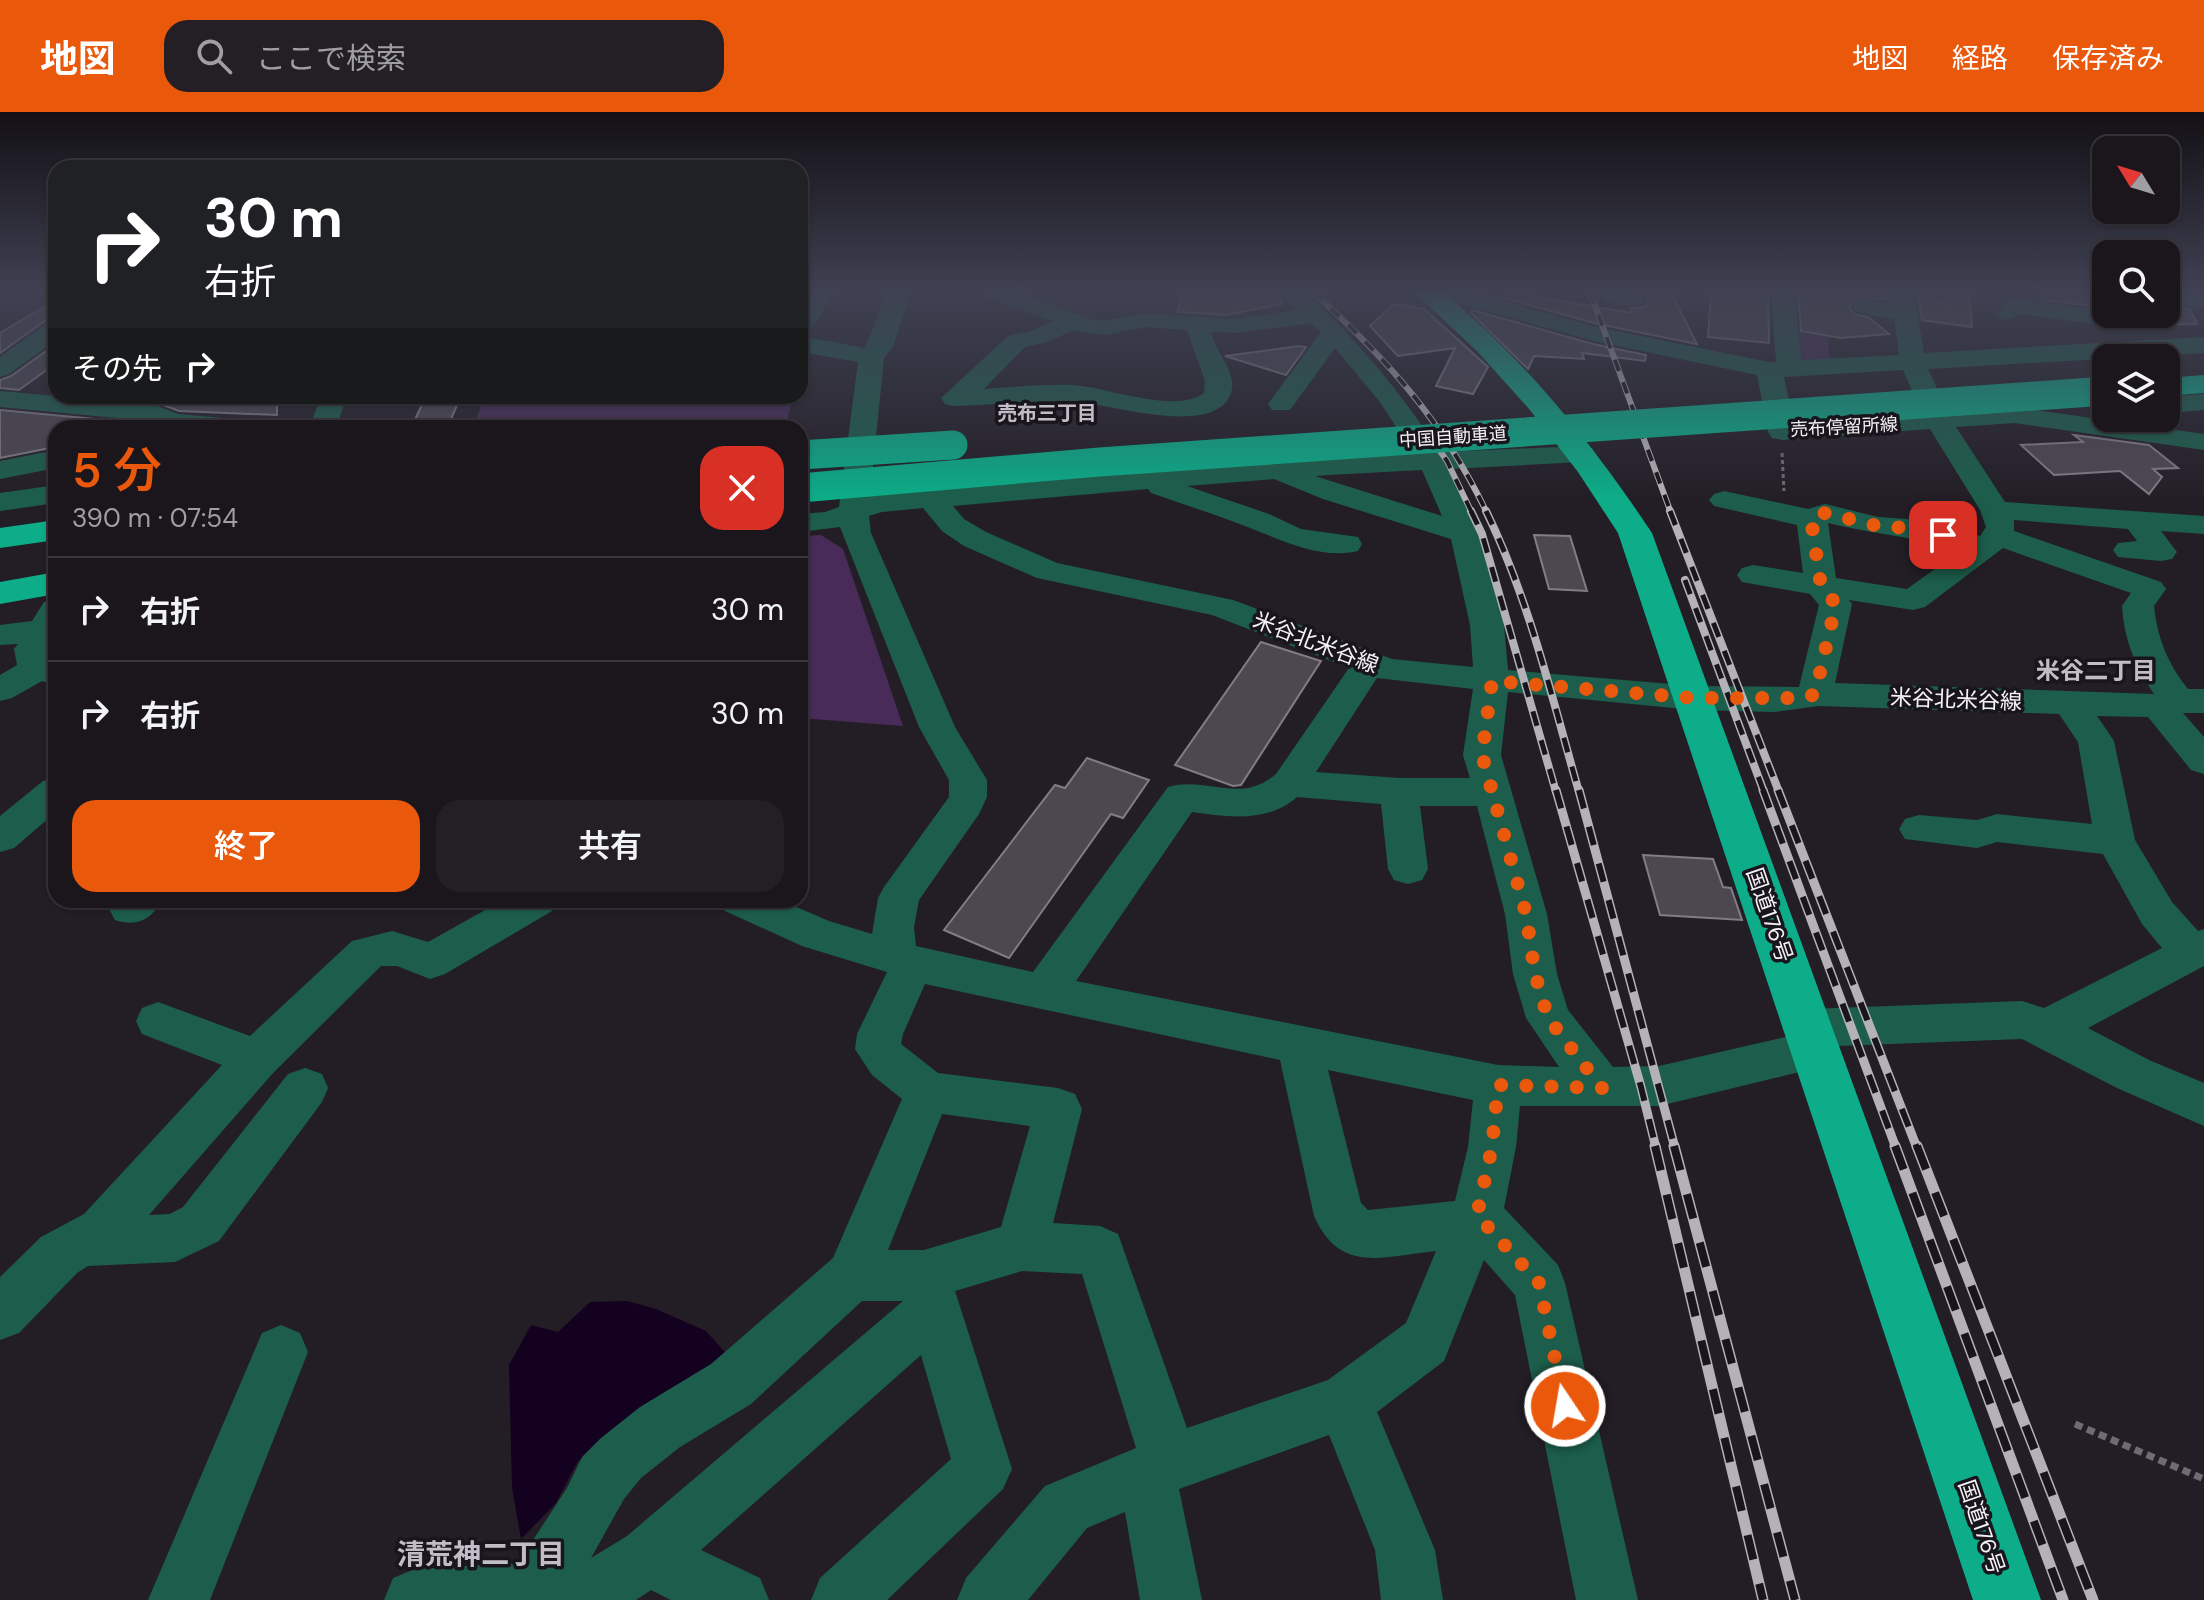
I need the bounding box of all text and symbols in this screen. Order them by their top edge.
search box [164,20,724,92]
text: 地図 [40,34,116,84]
icon: search [192,34,236,78]
text: ここで検索 [256,39,406,78]
text: 地図 [1852,40,1908,77]
text: 経路 [1952,40,2008,77]
text: 保存済み [2052,40,2164,77]
north arrow [2092,136,2180,224]
map controls [2092,136,2180,432]
text: 30 m [204,181,343,254]
icon: right [72,192,176,296]
button: search [2092,240,2180,328]
text: 右折 [204,258,276,305]
icon: right [178,344,222,388]
button: layers [2092,344,2180,432]
text: その先 [72,349,162,388]
district label: 売布三丁目 [997,400,1097,426]
street label: 売布停留所線 [1789,412,1899,442]
street label: 中国自動車道 [1398,421,1508,453]
text: 5 分 [72,439,161,502]
button: close [700,446,784,530]
text: 390 m · 07:54 [72,501,238,535]
pin [1909,501,1977,569]
icon: arrive [1921,513,1965,557]
icon: right [72,587,116,631]
text: 30 m [711,590,784,629]
text: 右折 [140,592,200,631]
street label: 米谷北米谷線 [1249,605,1383,680]
district label: 米谷二丁目 [2036,655,2156,686]
street label: 米谷北米谷線 [1890,683,2022,716]
icon: right [72,691,116,735]
text: 30 m [711,694,784,733]
text: 右折 [140,696,200,735]
button: 終了 [72,800,420,892]
button: 共有 [436,800,784,892]
street label: 国道176号 [1740,864,1799,966]
position arrow [1523,1364,1607,1448]
street label: 国道176号 [1952,1476,2011,1578]
district label: 清荒神二丁目 [397,1536,565,1573]

